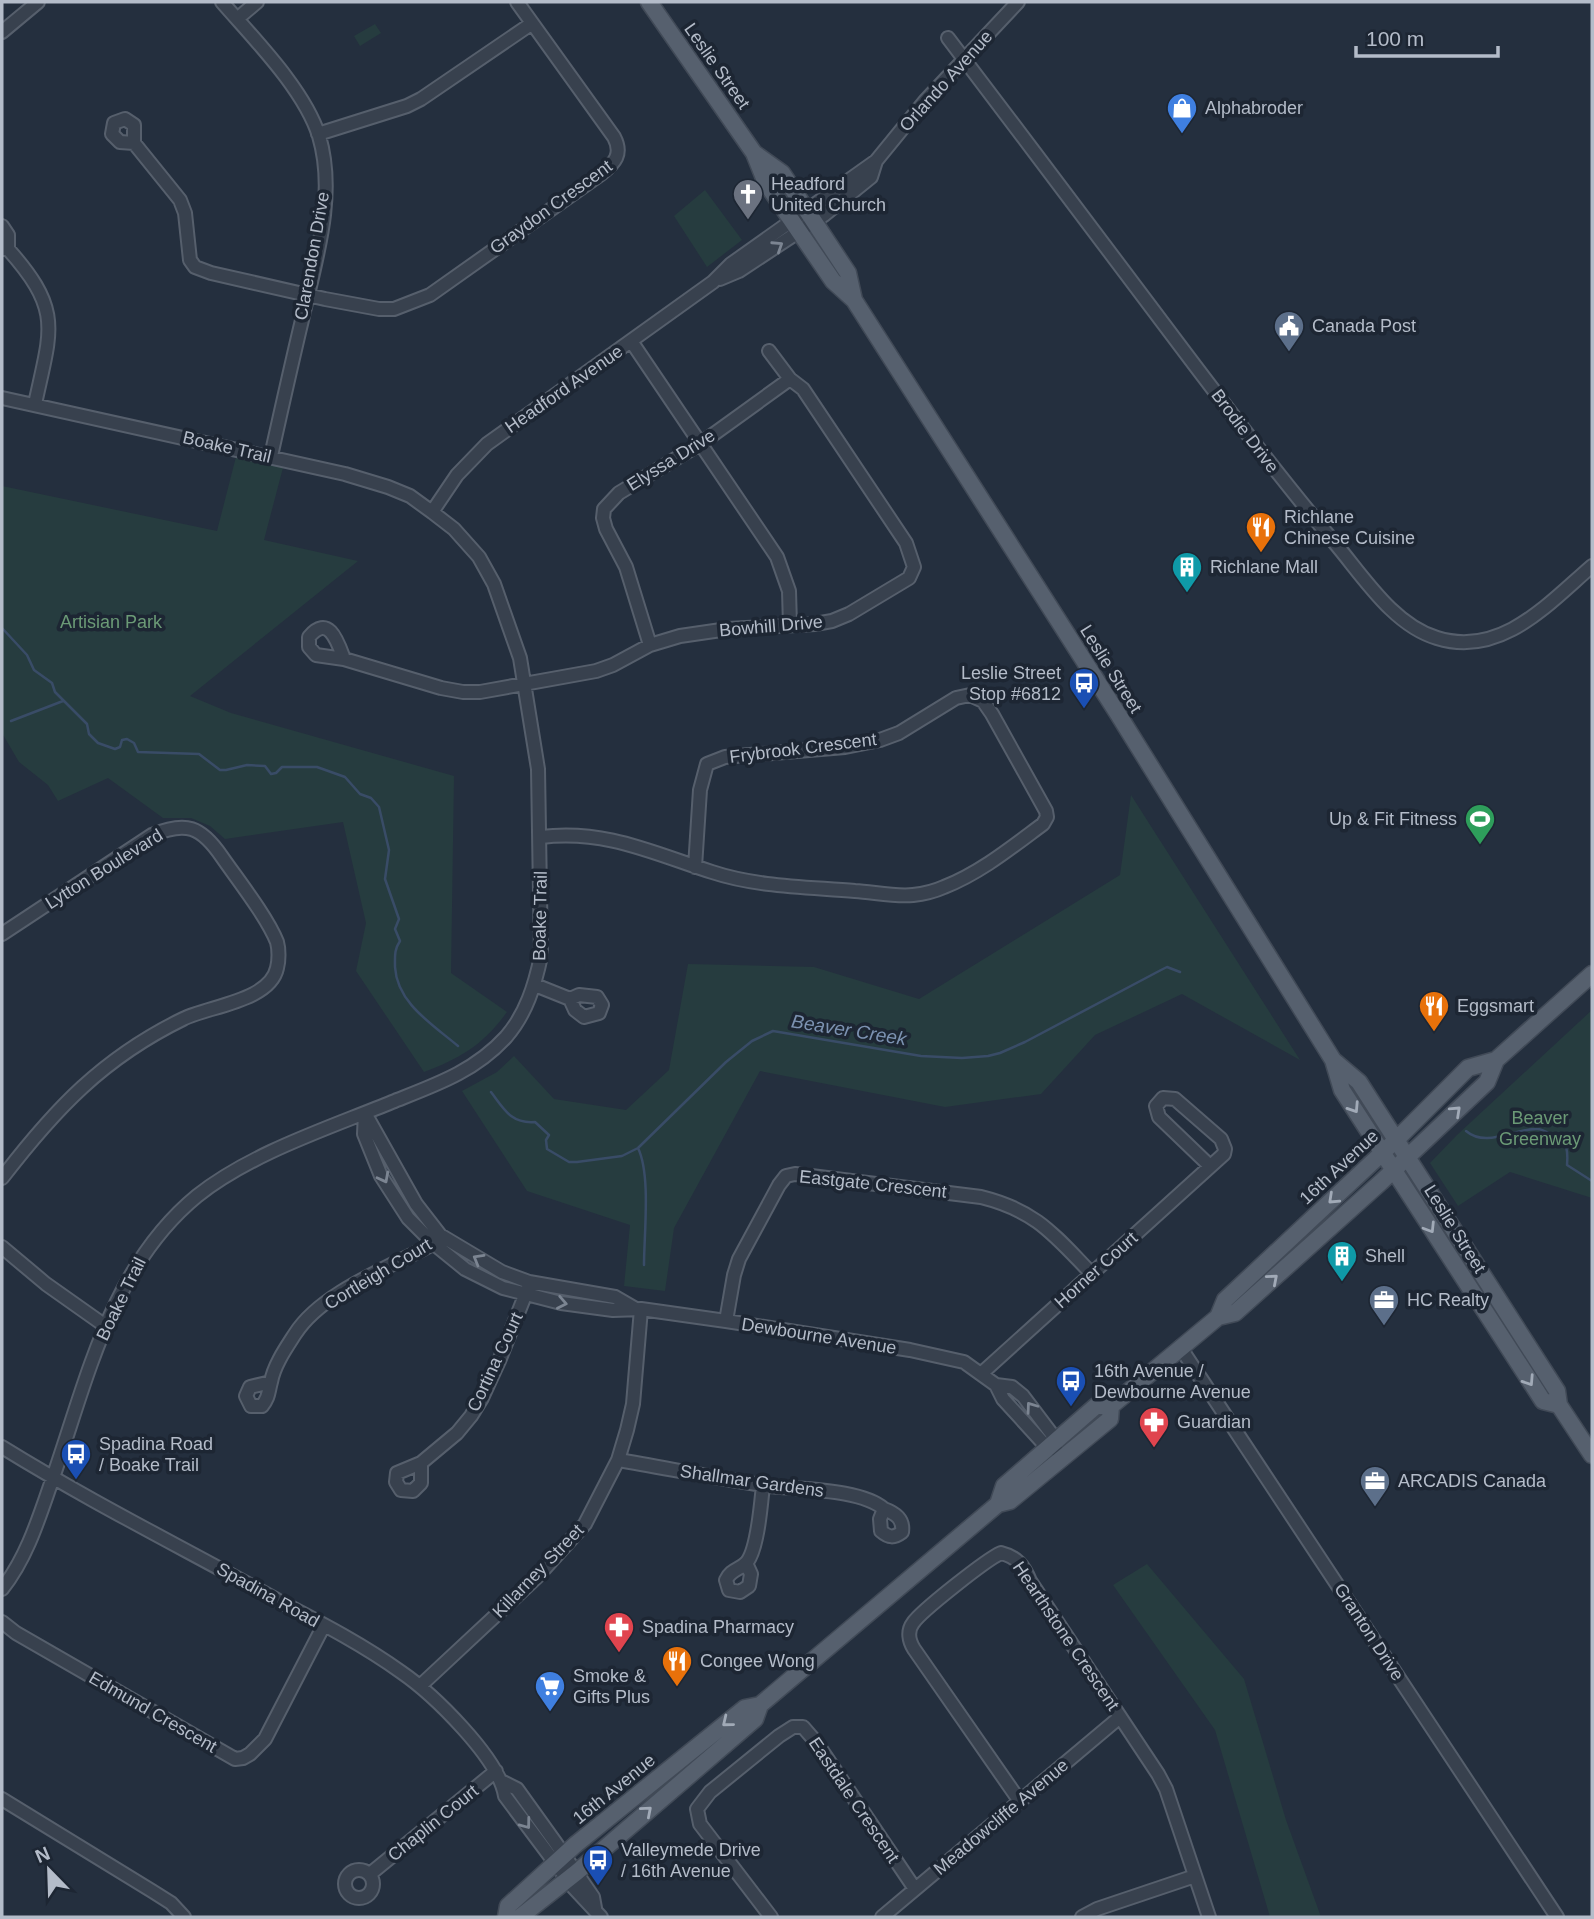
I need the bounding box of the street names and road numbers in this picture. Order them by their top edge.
street label: Leslie Street [680,19,754,113]
street label: Orlando Avenue [895,26,997,136]
street label: Graydon Crescent [486,156,616,258]
street label: Clarendon Drive [291,190,333,322]
street label: Headford Avenue [501,341,627,437]
street label: Brodie Drive [1207,385,1283,477]
street label: Elyssa Drive [623,425,719,495]
street label: Boake Trail [181,427,273,467]
street label: Bowhill Drive [718,612,824,640]
street label: Leslie Street [1076,621,1146,717]
street label: Frybrook Crescent [728,729,878,767]
street label: Lytton Boulevard [42,825,166,913]
street label: Boake Trail [529,871,551,961]
street label: 16th Avenue [1296,1126,1382,1208]
street label: Eastgate Crescent [798,1166,948,1202]
street label: Leslie Street [1420,1181,1490,1277]
street label: Horner Court [1051,1228,1141,1312]
street label: Cortleigh Court [321,1234,435,1314]
street label: Boake Trail [92,1254,150,1344]
street label: Cortina Court [463,1309,527,1415]
street label: Dewbourne Avenue [740,1314,898,1358]
street label: Shallmar Gardens [679,1461,825,1501]
street label: Killarney Street [488,1520,588,1622]
street label: Hearthstone Crescent [1009,1558,1123,1714]
street label: Spadina Road [213,1559,323,1631]
street label: Granton Drive [1330,1580,1408,1684]
street label: Edmund Crescent [86,1667,220,1757]
street label: Eastdale Crescent [805,1733,903,1867]
street label: 16th Avenue [569,1750,659,1828]
street label: Meadowcliffe Avenue [930,1755,1072,1879]
street label: Chaplin Court [384,1781,482,1865]

